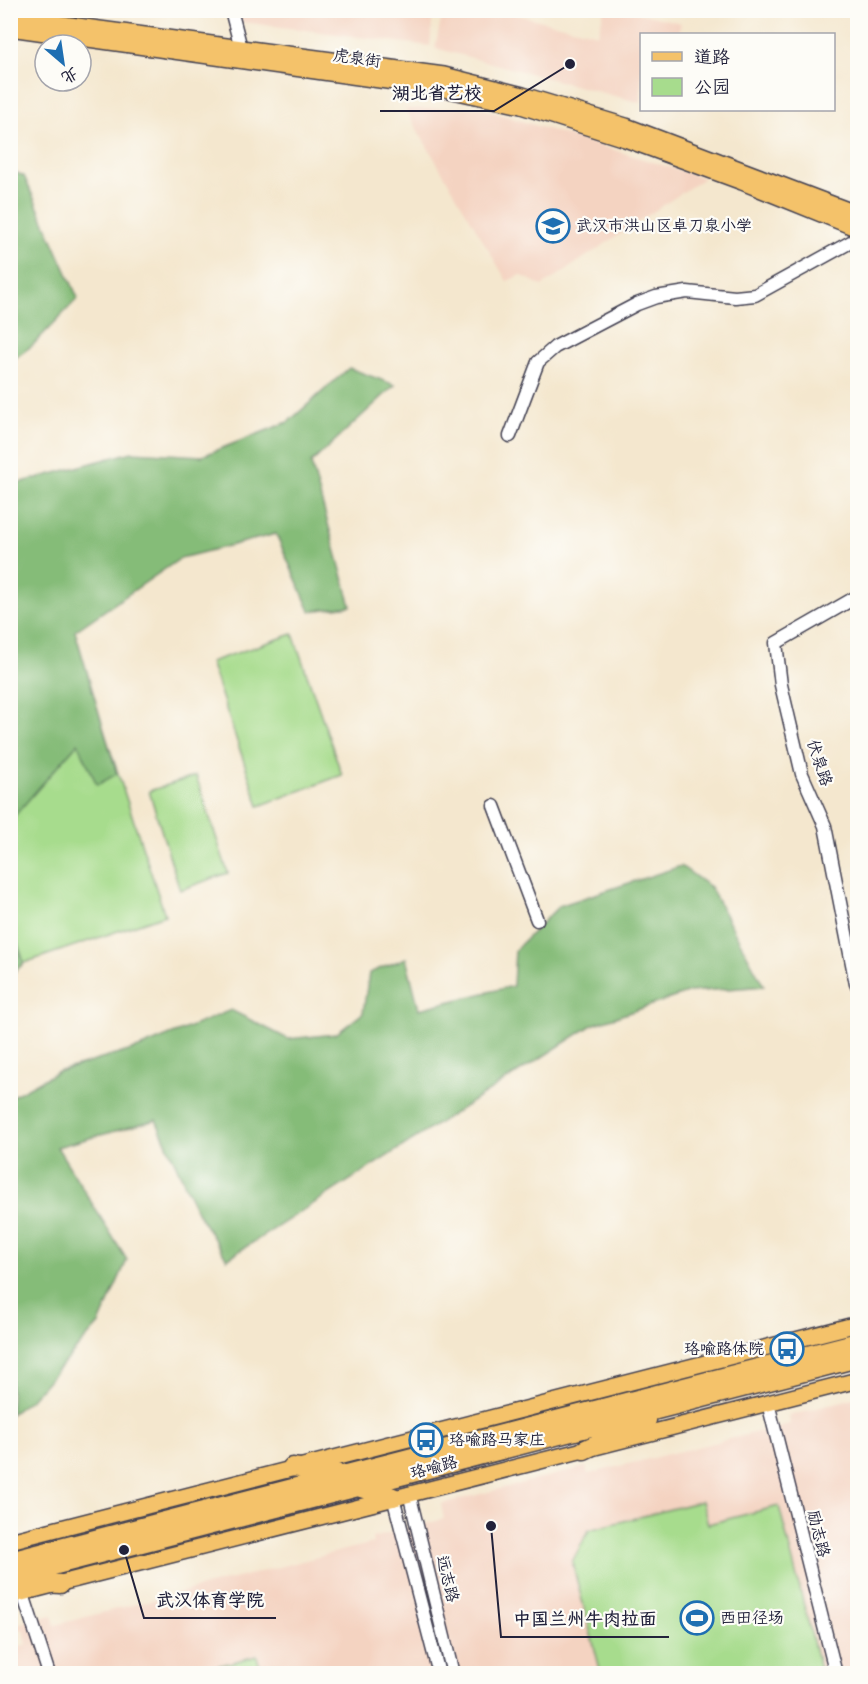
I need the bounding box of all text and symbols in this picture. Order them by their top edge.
north arrow [33,33,93,93]
legend [640,33,835,111]
street label: 虎泉街 [332,46,382,72]
text: 道路 [694,47,730,68]
text: 北 [58,63,81,87]
callout: 湖北省艺校 [380,75,494,111]
text: 公园 [694,77,730,98]
text: 湖北省艺校 [392,83,482,104]
school or university icon: 武汉市洪山区卓刀泉小学 [535,208,571,244]
place label: 武汉市洪山区卓刀泉小学 [576,217,752,236]
street label: 伏泉路 [803,737,835,789]
bus stop icon: 珞喻路体院 [769,1331,805,1367]
place label: 珞喻路体院 [684,1340,764,1359]
bus stop icon: 珞喻路马家庄 [408,1422,444,1458]
place label: 珞喻路马家庄 [449,1431,545,1450]
street label: 珞喻路 [408,1453,460,1483]
street label: 励志路 [803,1508,833,1560]
street label: 远志路 [432,1553,462,1605]
callout: 武汉体育学院 [144,1582,276,1618]
text: 武汉体育学院 [156,1590,264,1611]
sports icon: 西田径场 [679,1600,715,1636]
callout: 中国兰州牛肉拉面 [501,1601,669,1637]
text: 中国兰州牛肉拉面 [513,1609,657,1630]
place label: 西田径场 [720,1609,784,1628]

